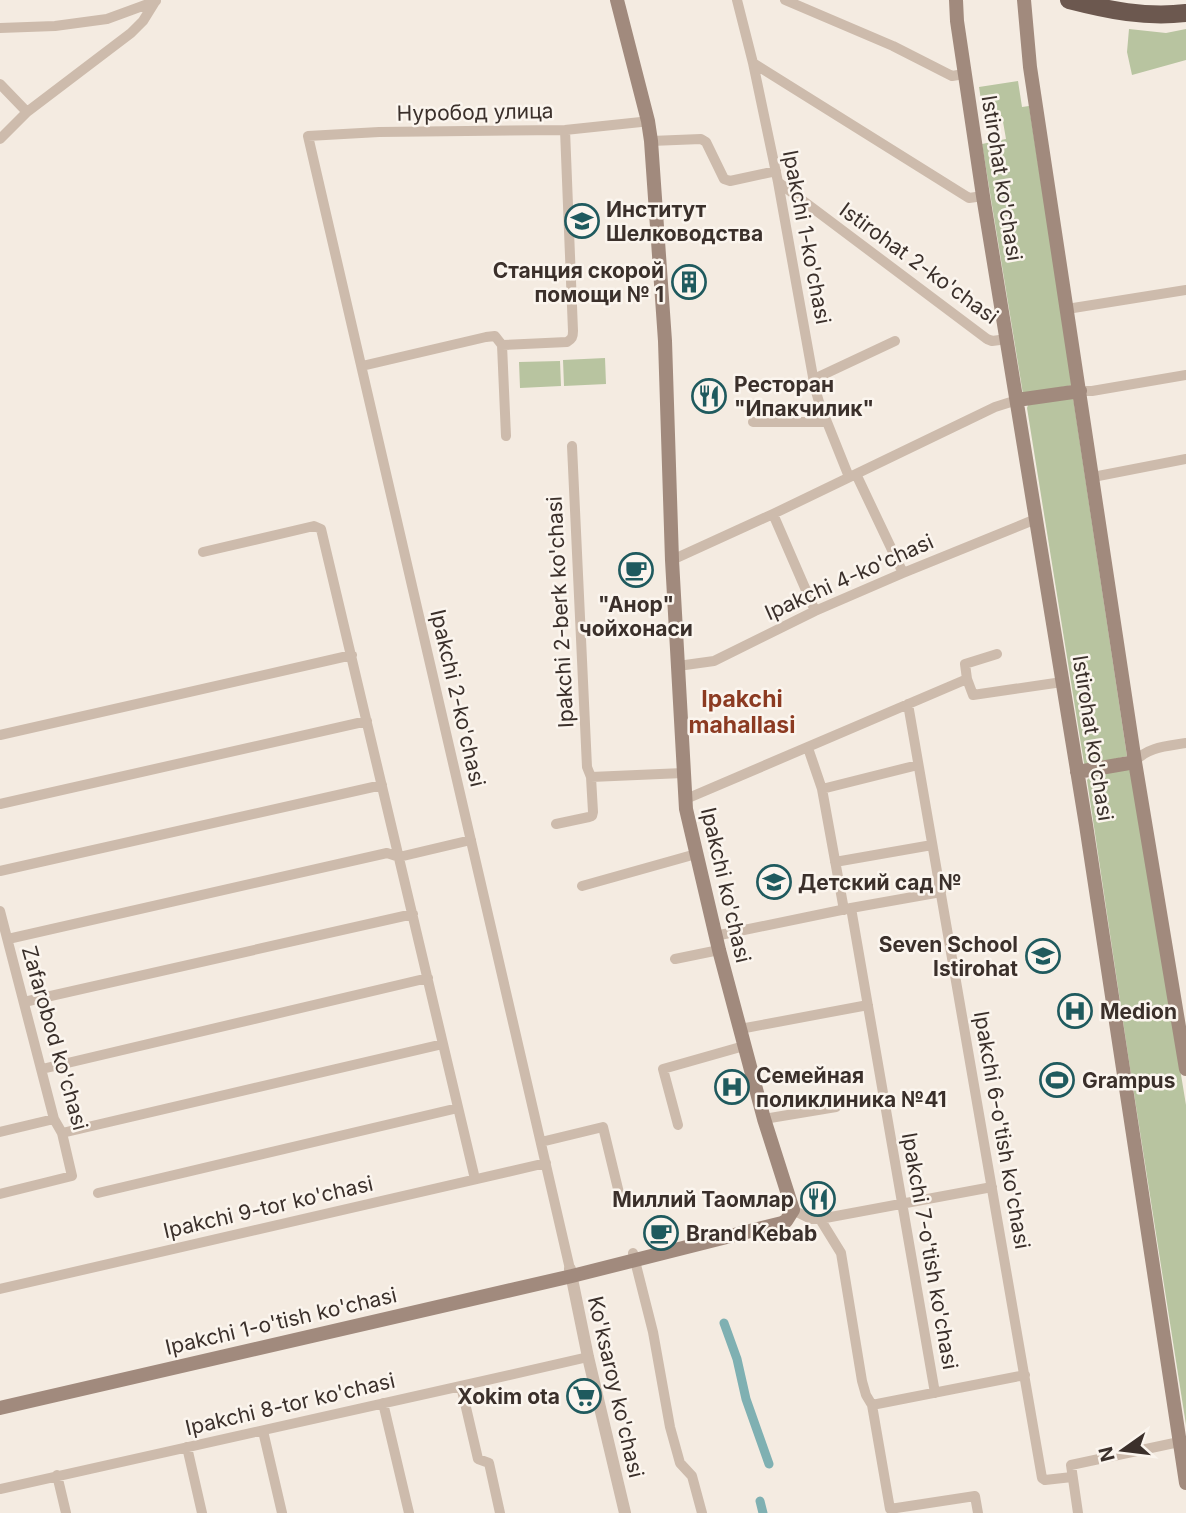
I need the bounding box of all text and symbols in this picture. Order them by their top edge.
street label: Istirohat ko'chasi [977,93,1027,263]
street label: Нуробод улица [396,98,554,126]
street label: Ipakchi 1-ko'chasi [778,148,836,326]
place label: Институт Шелководства [606,197,763,246]
street label: Istirohat 2-ko'chasi [835,197,1003,329]
school or university icon: Институт Шелководства [563,202,601,240]
place label: Станция скорой помощи № 1 [493,258,664,307]
building icon: Станция скорой помощи № 1 [670,263,708,301]
place label: Ресторан "Ипакчилик" [734,372,874,421]
restaurant icon: Ресторан "Ипакчилик" [690,377,728,415]
street label: Ipakchi 2-berk ko'chasi [541,496,579,728]
street label: Ipakchi 4-ko'chasi [761,529,937,625]
cafe icon: "Анор" чойхонаси [617,551,655,589]
place label: "Анор" чойхонаси [579,592,693,641]
street label: Ipakchi 2-ko'chasi [425,607,491,789]
street label: Istirohat ko'chasi [1068,653,1118,823]
district label: Ipakchi mahallasi [689,685,795,739]
street label: Ipakchi ko'chasi [696,805,756,965]
school or university icon: Детский сад № [755,863,793,901]
place label: Детский сад № [798,870,962,895]
place label: Seven School Istirohat [879,932,1018,981]
school or university icon: Seven School Istirohat [1024,937,1062,975]
street label: Zafarobod ko'chasi [17,943,93,1133]
hospital icon: Medion [1056,992,1094,1030]
place label: Medion [1100,999,1177,1024]
street label: Ipakchi 6-o'tish ko'chasi [969,1009,1035,1251]
sports icon: Grampus [1038,1061,1076,1099]
place label: Семейная поликлиника №41 [756,1063,947,1112]
hospital icon: Семейная поликлиника №41 [713,1068,751,1106]
place label: Grampus [1082,1068,1175,1093]
street label: Ipakchi 7-o'tish ko'chasi [897,1131,963,1371]
street label: Ipakchi 9-tor ko'chasi [161,1171,375,1243]
restaurant icon: Миллий Таомлар [799,1180,837,1218]
place label: Миллий Таомлар [612,1187,794,1212]
cafe icon: Brand Kebab [642,1214,680,1252]
place label: Brand Kebab [686,1221,817,1246]
street label: Ipakchi 1-o'tish ko'chasi [163,1282,399,1360]
street label: Ko'ksaroy ko'chasi [583,1294,649,1480]
street label: Ipakchi 8-tor ko'chasi [183,1368,397,1440]
supermarket icon: Xokim ota [565,1377,603,1415]
place label: Xokim ota [457,1384,560,1409]
north arrow [1088,1415,1158,1485]
text: N [1094,1444,1120,1464]

